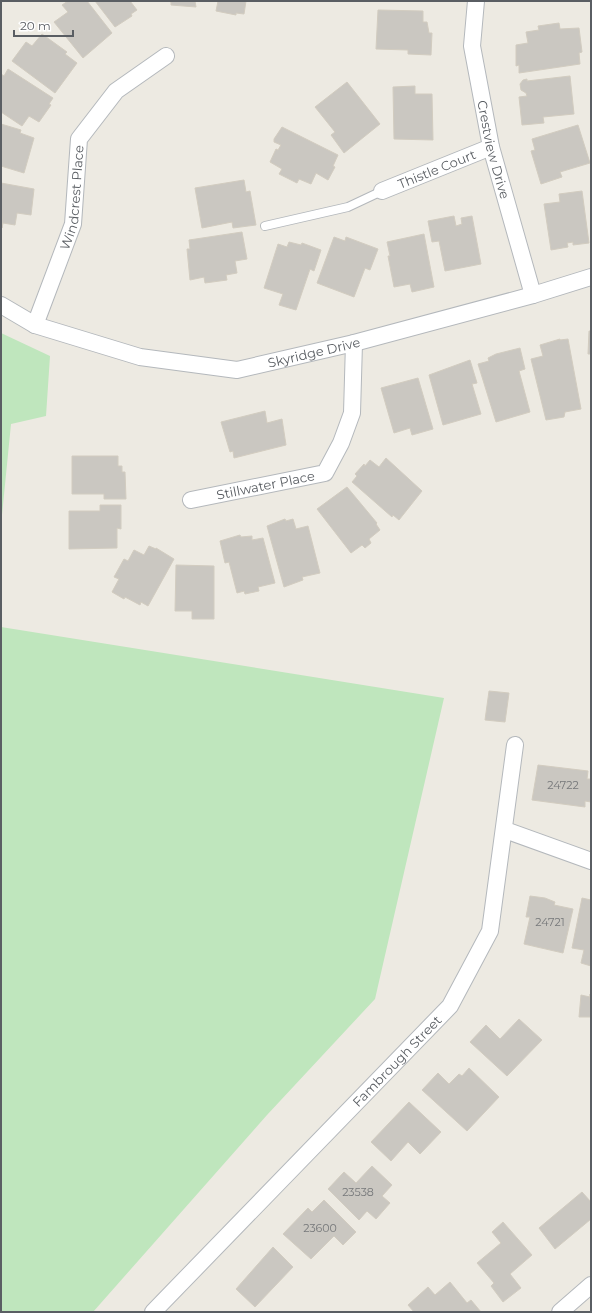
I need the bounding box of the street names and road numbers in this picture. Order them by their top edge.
street label: Crestview Drive [474,99,513,201]
street label: Windcrest Place [56,144,87,252]
street label: Thistle Court [395,146,478,192]
street label: Skyridge Drive [266,334,362,371]
street label: Stillwater Place [215,467,316,503]
street label: Fambrough Street [349,1012,445,1110]

